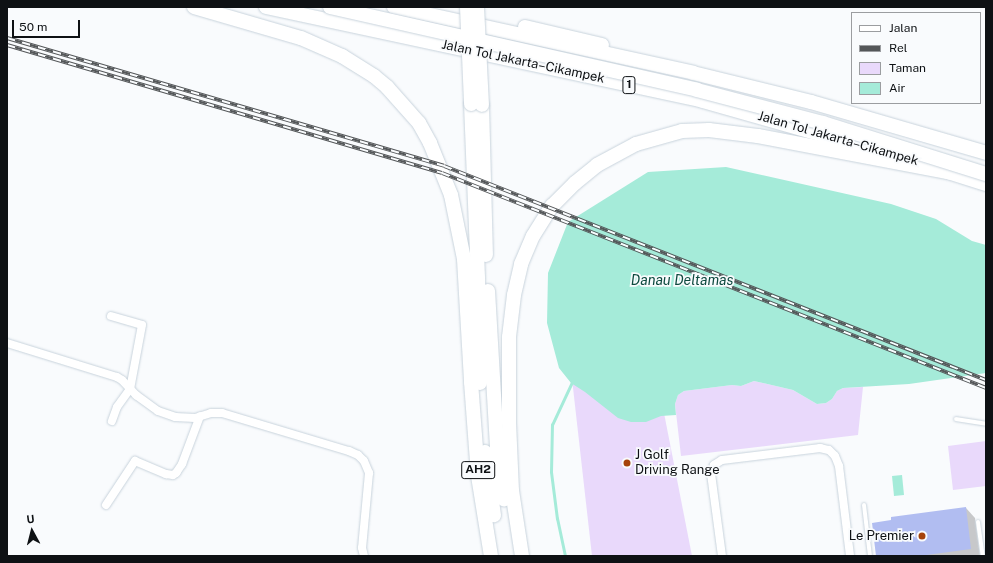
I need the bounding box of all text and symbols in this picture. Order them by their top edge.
scale bar [14,12,82,38]
legend [851,12,981,104]
text: 50 m [19,20,47,34]
text: Jalan [889,21,917,35]
street label: Jalan Tol Jakarta–Cikampek [440,37,606,87]
text: Rel [889,41,907,55]
text: Taman [889,61,926,75]
road number: 1 [622,75,636,95]
text: Air [889,81,905,95]
street label: Jalan Tol Jakarta–Cikampek [756,109,920,169]
water label: Danau Deltamas [631,272,733,288]
place label: J Golf Driving Range [635,448,720,479]
marker: J Golf Driving Range [622,458,632,468]
road number: AH2 [461,460,495,480]
north arrow [12,511,52,551]
text: U [26,513,35,526]
place label: Le Premier [849,528,914,544]
marker: Le Premier [917,531,927,541]

